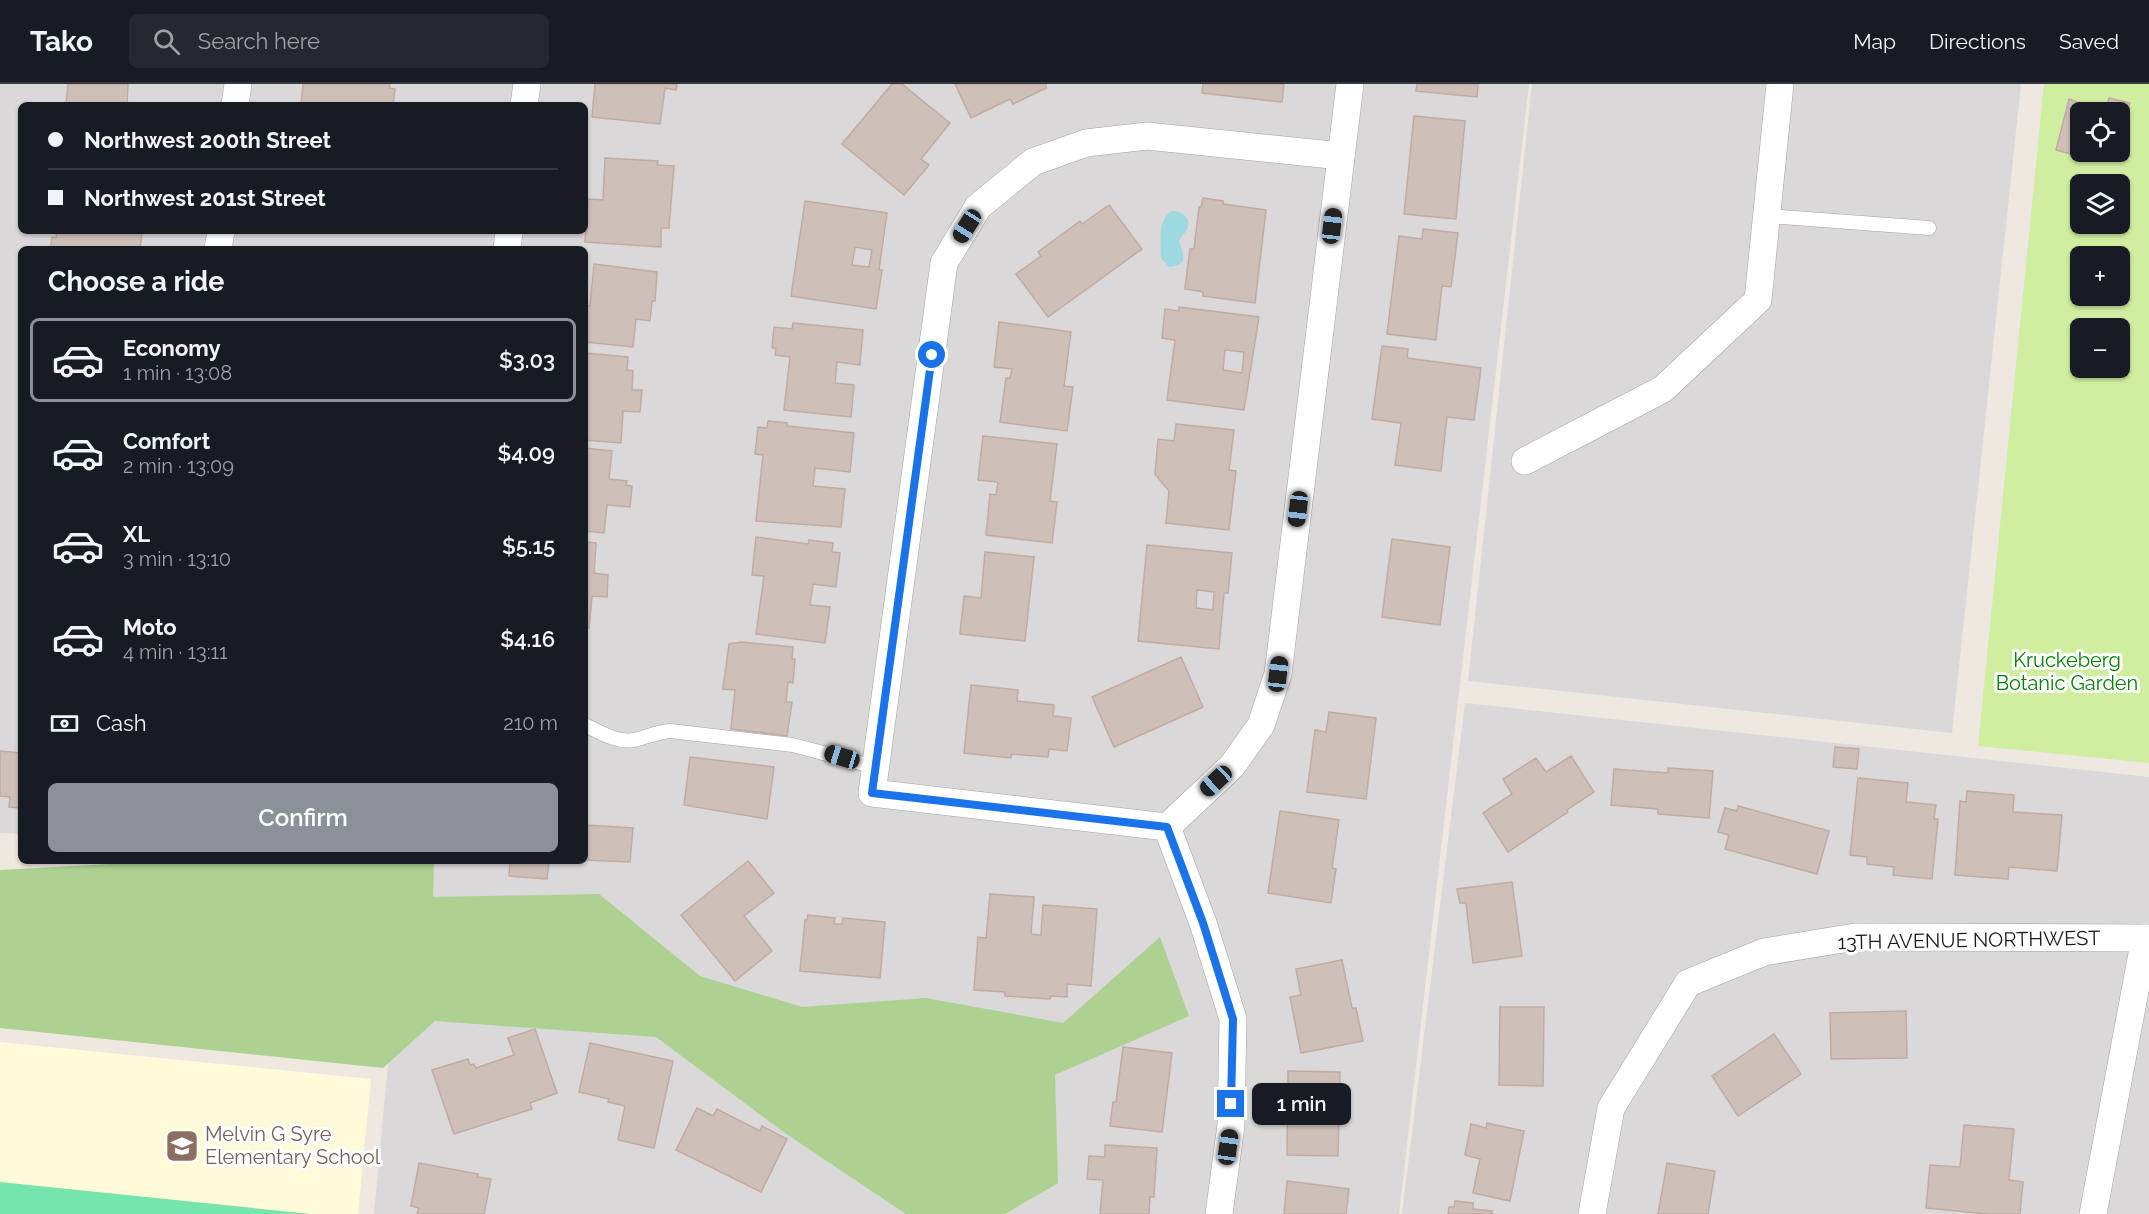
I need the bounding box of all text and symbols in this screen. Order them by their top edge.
search box [129,14,549,68]
text: Tako [30,25,93,58]
icon: search [150,25,183,58]
text: Search here [198,28,320,54]
text: Map [1853,29,1896,54]
text: Directions [1929,29,2026,54]
text: Saved [2059,29,2119,54]
map controls [2070,102,2130,378]
button: locate [2070,102,2130,162]
text: Northwest 200th Street [84,127,331,153]
button: layers [2070,174,2130,234]
text: Northwest 201st Street [84,185,326,211]
car [950,206,984,246]
car [1321,207,1343,245]
button: + [2070,246,2130,306]
text: Choose a ride [48,266,224,297]
button: − [2070,318,2130,378]
icon: car [51,333,105,387]
text: Economy [123,335,221,361]
route start [918,341,945,368]
text: $3.03 [499,347,555,373]
text: 1 min · 13:08 [123,361,232,385]
icon: car [51,426,105,480]
text: Comfort [123,428,210,454]
text: $4.09 [498,440,555,466]
text: 2 min · 13:09 [123,454,234,478]
car [1287,490,1309,528]
icon: car [51,519,105,573]
text: XL [123,521,150,547]
text: $5.15 [502,533,555,559]
text: 3 min · 13:10 [123,547,231,571]
icon: car [51,612,105,666]
text: Moto [123,614,177,640]
text: $4.16 [500,626,555,652]
text: 4 min · 13:11 [123,640,228,664]
park label: Kruckeberg Botanic Garden [1996,648,2138,695]
car [1267,655,1289,693]
icon: cash [48,707,81,740]
text: Cash [96,710,147,736]
text: 210 m [503,711,558,735]
car [822,743,862,771]
car [1197,762,1235,800]
button: Confirm [48,783,558,852]
street label: 13TH AVENUE NORTHWEST [1837,926,2101,954]
callout: 1 min [1252,1083,1351,1125]
route end [1217,1090,1244,1117]
text: 1 min [1277,1092,1326,1116]
place label: Melvin G Syre Elementary School [205,1122,381,1169]
school or university icon: Melvin G Syre Elementary School [164,1128,200,1164]
car [1217,1128,1239,1166]

